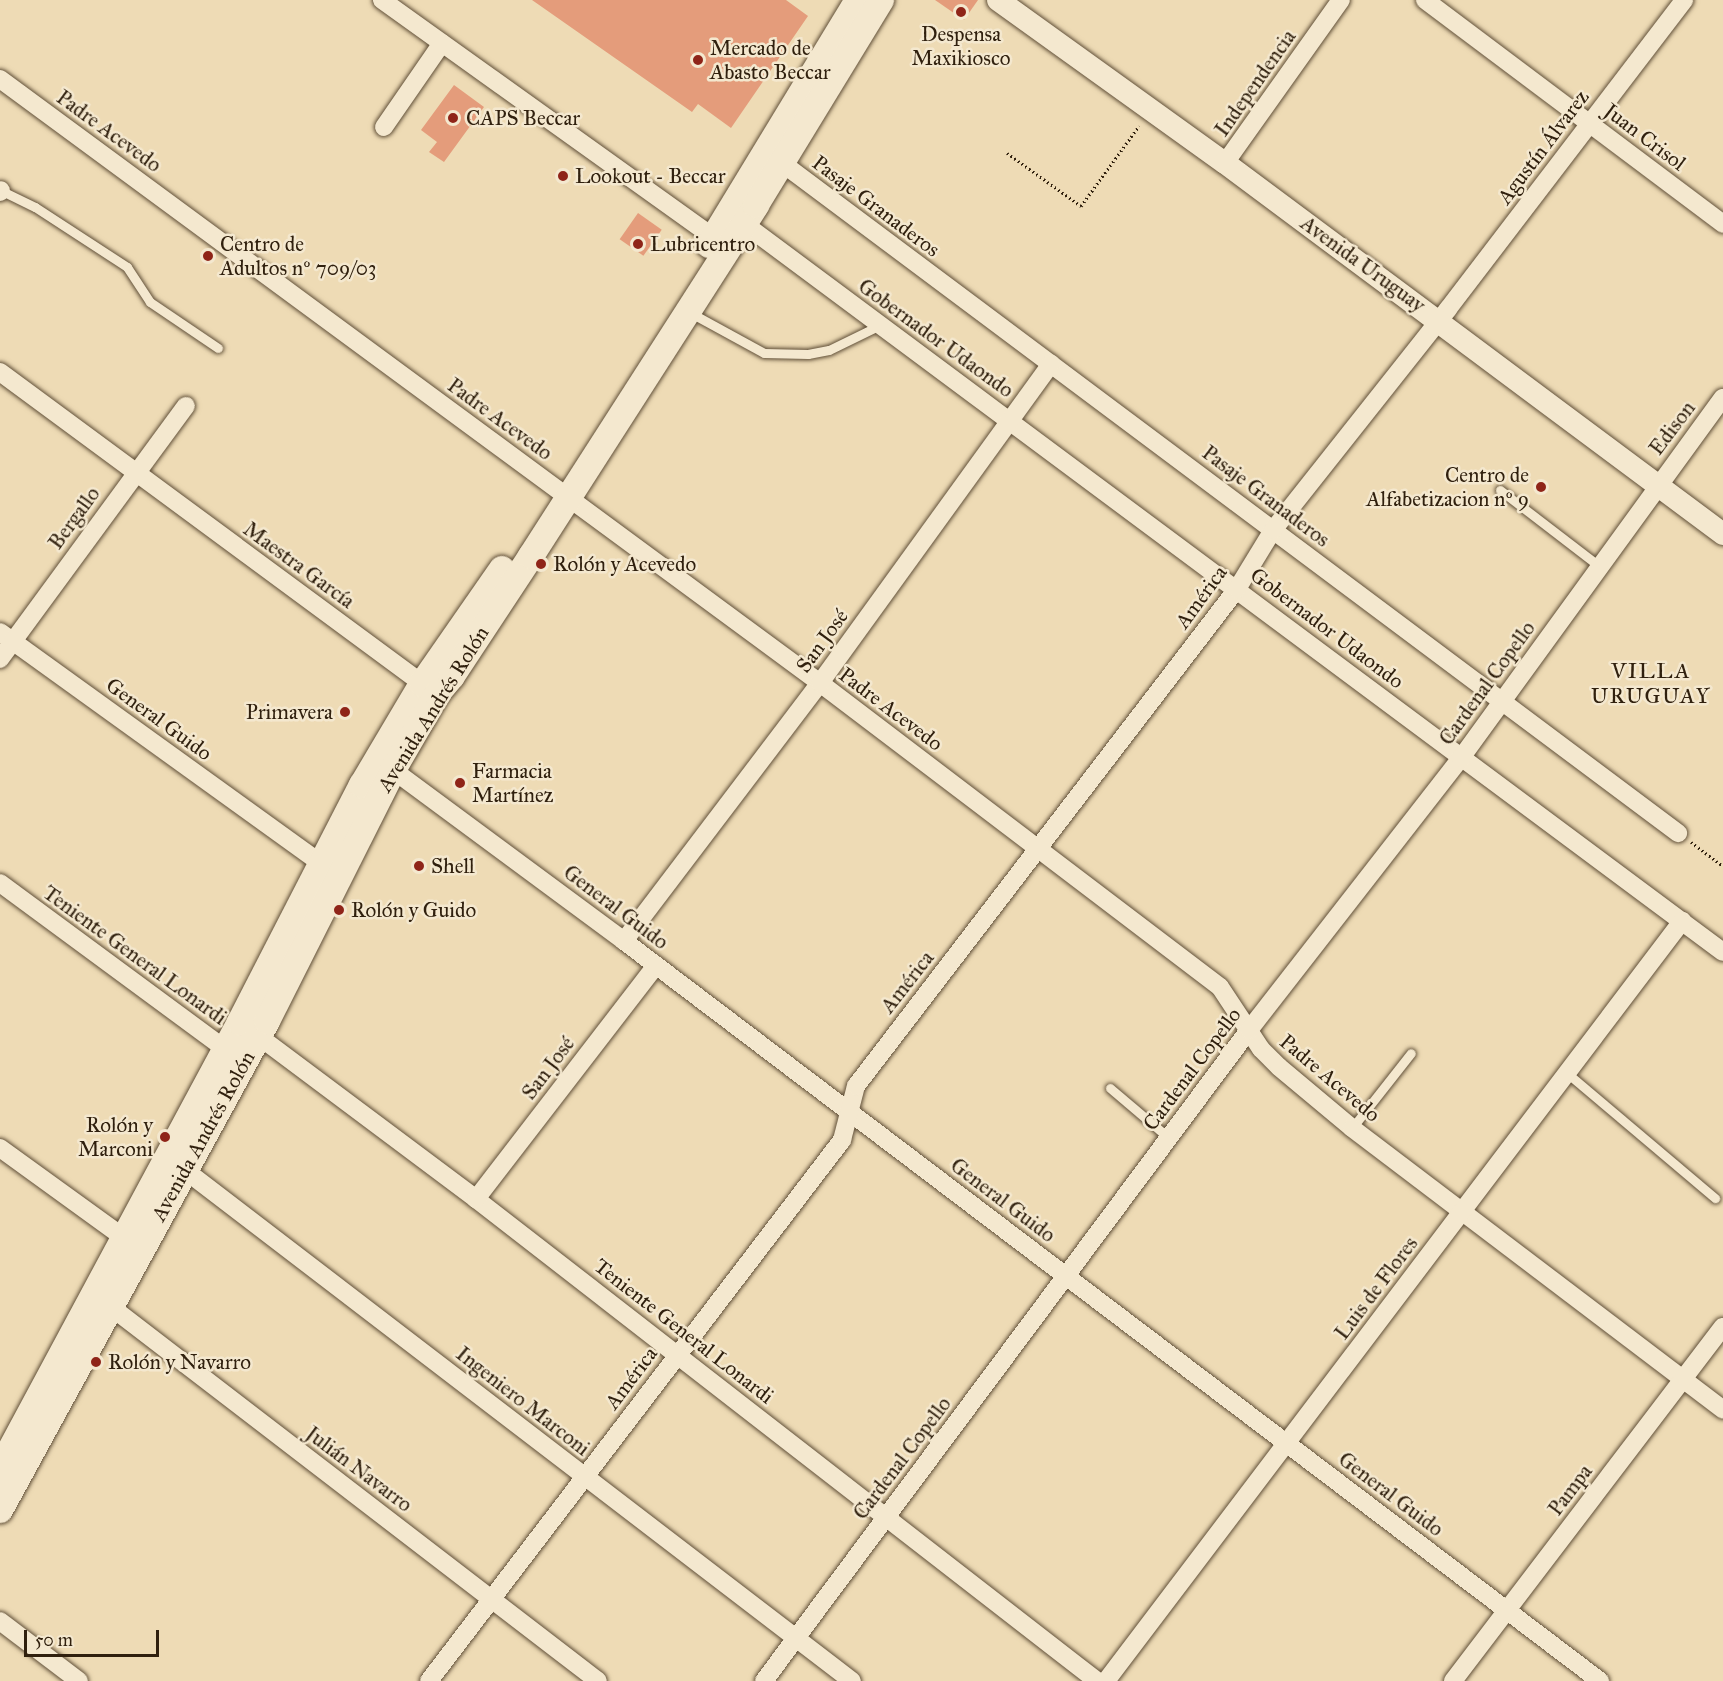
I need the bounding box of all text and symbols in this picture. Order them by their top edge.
marker: Despensa Maxikiosco [954,5,968,19]
place label: Despensa Maxikiosco [911,21,1011,71]
street label: Independencia [1209,25,1301,141]
place label: Mercado de Abasto Beccar [710,35,831,85]
marker: Mercado de Abasto Beccar [691,53,705,67]
street label: Padre Acevedo [52,85,166,177]
street label: Agustín Álvarez [1492,85,1594,209]
street label: Juan Crisol [1599,98,1691,176]
place label: CAPS Beccar [466,105,580,131]
marker: CAPS Beccar [444,109,462,127]
street label: Pasaje Granaderos [807,150,945,262]
place label: Lookout - Beccar [575,163,726,189]
marker: Lookout - Beccar [556,169,570,183]
street label: Avenida Uruguay [1296,210,1430,318]
place label: Centro de Adultos nº 709/03 [220,231,376,281]
place label: Lubricentro [650,231,755,257]
marker: Lubricentro [631,237,645,251]
marker: Centro de Adultos nº 709/03 [201,249,215,263]
street label: Gobernador Udaondo [853,273,1019,403]
street label: Padre Acevedo [443,373,557,465]
street label: Edison [1644,396,1700,460]
street label: Pasaje Granaderos [1197,440,1335,552]
place label: Centro de Alfabetizacion nº 9 [1366,462,1529,512]
marker: Centro de Alfabetizacion nº 9 [1534,480,1548,494]
street label: Bergallo [43,482,105,554]
street label: Maestra García [239,516,359,614]
place label: Rolón y Acevedo [553,551,696,577]
marker: Rolón y Acevedo [534,557,548,571]
street label: América [1170,561,1232,633]
street label: Gobernador Udaondo [1245,562,1409,694]
street label: San José [791,604,853,678]
street label: Cardenal Copello [1434,616,1540,750]
street label: Avenida Andrés Rolón [372,622,494,796]
district label: VILLA URUGUAY [1591,657,1711,708]
street label: Padre Acevedo [834,662,948,756]
street label: General Guido [101,672,217,766]
place label: Primavera [246,699,333,725]
marker: Primavera [338,705,352,719]
place label: Farmacia Martínez [472,758,553,808]
marker: Farmacia Martínez [453,776,467,790]
place label: Shell [431,853,475,879]
marker: Shell [412,859,426,873]
street label: General Guido [559,859,673,955]
street label: Teniente General Lonardi [38,880,232,1030]
place label: Rolón y Guido [351,897,476,923]
marker: Rolón y Guido [332,903,346,917]
street label: América [875,946,939,1018]
street label: Cardenal Copello [1138,1003,1246,1135]
street label: Padre Acevedo [1275,1029,1385,1127]
street label: San José [516,1032,580,1104]
street label: Avenida Andrés Rolón [146,1047,260,1225]
place label: Rolón y Marconi [78,1112,153,1162]
marker: Rolón y Marconi [158,1130,172,1144]
street label: General Guido [946,1152,1060,1248]
street label: Luis de Flores [1329,1231,1423,1345]
street label: Teniente General Lonardi [589,1253,779,1409]
street label: Ingeniero Marconi [451,1341,595,1461]
street label: América [599,1342,663,1414]
place label: Rolón y Navarro [108,1349,251,1375]
marker: Rolón y Navarro [89,1355,103,1369]
street label: Cardenal Copello [848,1392,956,1524]
street label: Julián Navarro [301,1421,417,1517]
street label: General Guido [1334,1446,1448,1542]
street label: Pampa [1543,1459,1597,1521]
scale bar [27,1618,162,1656]
text: 50 m [35,1629,73,1651]

